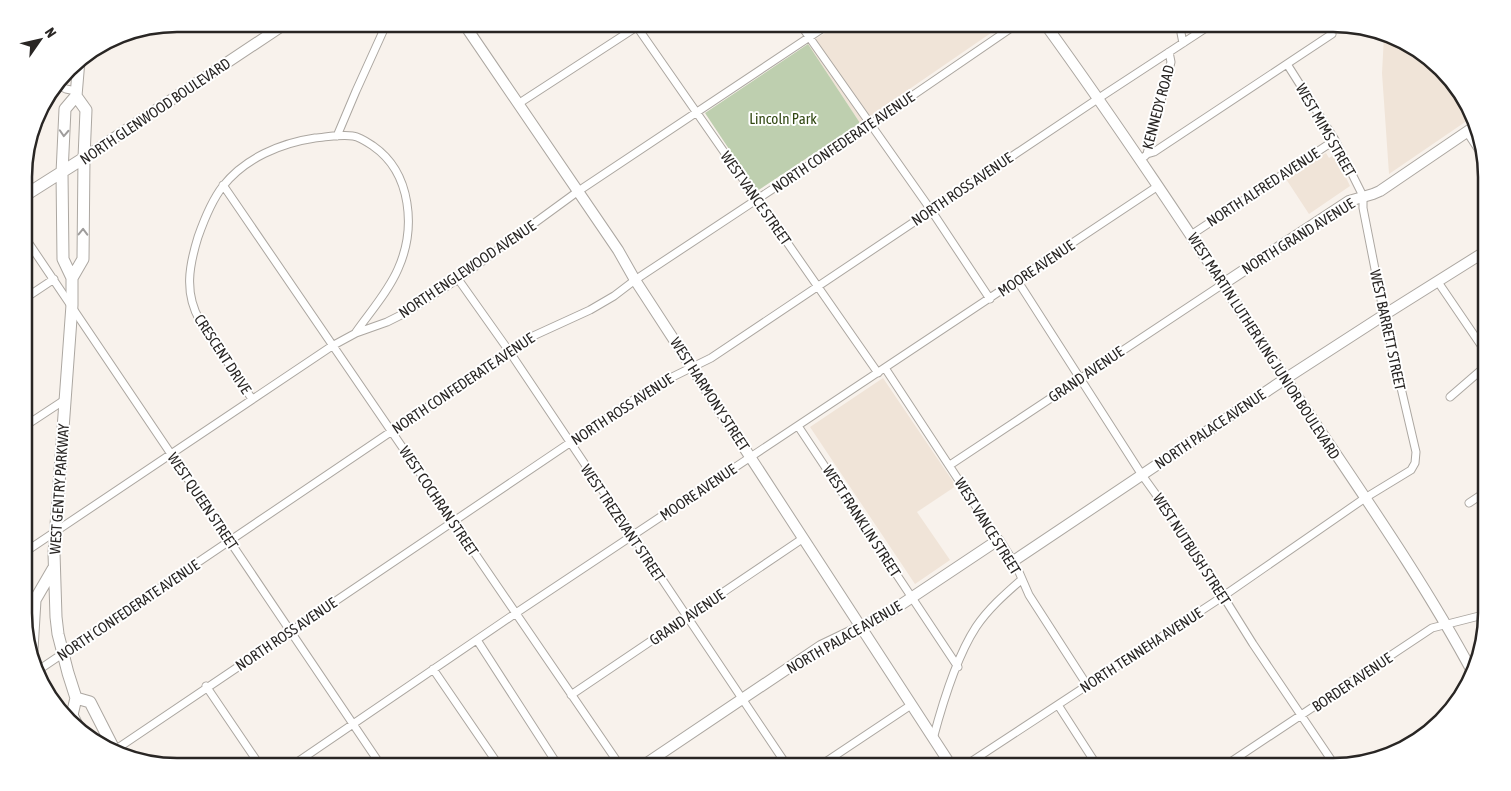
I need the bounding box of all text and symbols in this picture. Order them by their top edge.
north arrow [15,15,65,65]
text: N [42,25,60,41]
street label: NORTH GLENWOOD BOULEVARD [77,54,233,168]
street label: KENNEDY ROAD [1139,63,1177,151]
street label: WEST MIMS STREET [1293,81,1360,180]
street label: NORTH CONFEDERATE AVENUE [769,88,918,196]
park label: Lincoln Park [749,110,817,127]
one-way arrow [59,129,69,137]
street label: NORTH ALFRED AVENUE [1203,144,1323,230]
street label: WEST VANCE STREET [717,148,795,248]
street label: NORTH ROSS AVENUE [908,149,1016,229]
street label: NORTH GRAND AVENUE [1239,194,1358,278]
street label: NORTH ENGLEWOOD AVENUE [395,216,539,321]
one-way arrow [78,228,88,236]
street label: WEST MARTIN LUTHER KING JUNIOR BOULEVARD [1184,230,1344,462]
street label: MOORE AVENUE [995,236,1078,300]
street label: WEST BARRETT STREET [1367,268,1409,392]
street label: CRESCENT DRIVE [191,311,255,397]
street label: NORTH CONFEDERATE AVENUE [389,329,538,437]
street label: WEST HARMONY STREET [667,334,753,454]
street label: GRAND AVENUE [1045,342,1127,405]
street label: NORTH ROSS AVENUE [568,369,677,448]
street label: NORTH PALACE AVENUE [1151,385,1269,472]
street label: WEST GENTRY PARKWAY [46,423,72,555]
street label: WEST COCHRAN STREET [396,443,482,559]
street label: WEST QUEEN STREET [164,449,242,553]
street label: MOORE AVENUE [657,460,740,524]
street label: WEST TREZEVANT STREET [578,461,669,585]
street label: WEST FRANKLIN STREET [820,462,905,580]
street label: WEST VANCE STREET [952,475,1025,578]
street label: WEST NUTBUSH STREET [1150,490,1235,608]
street label: NORTH CONFEDERATE AVENUE [54,556,203,664]
street label: GRAND AVENUE [646,585,728,648]
street label: NORTH ROSS AVENUE [232,594,340,674]
street label: NORTH PALACE AVENUE [784,597,905,677]
street label: NORTH TENNEHA AVENUE [1077,604,1206,696]
street label: BORDER AVENUE [1309,649,1396,715]

